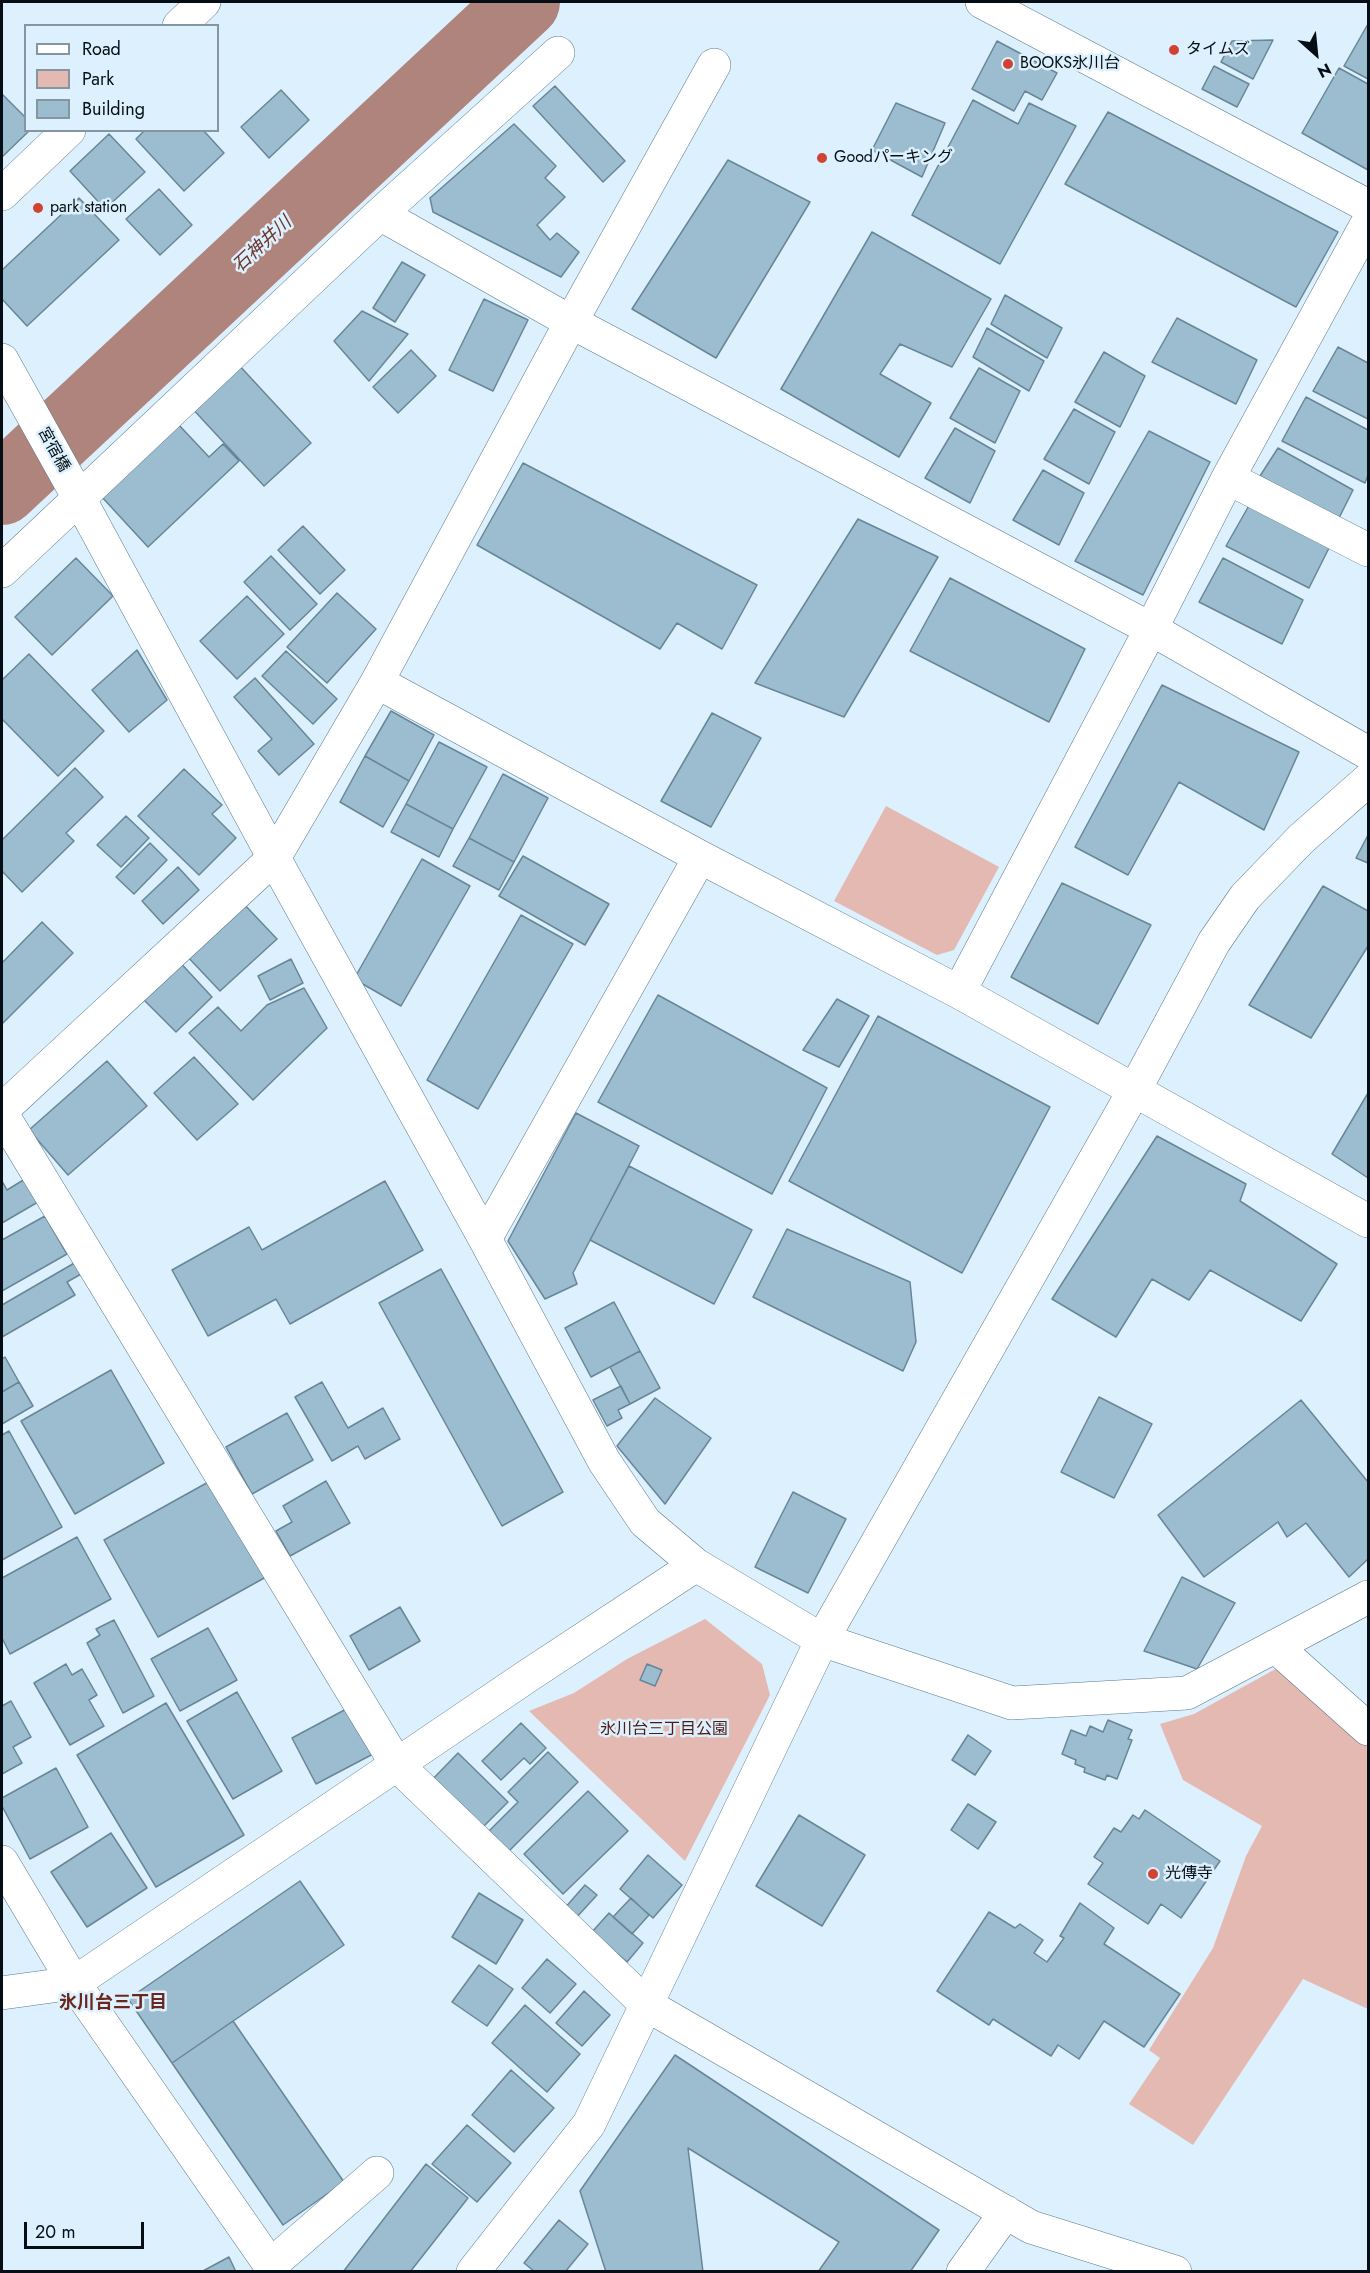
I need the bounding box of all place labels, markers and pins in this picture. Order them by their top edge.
place label: タイムズ [1186,40,1250,60]
marker: タイムズ [1167,43,1181,57]
place label: BOOKS氷川台 [1020,54,1120,74]
marker: BOOKS氷川台 [1001,57,1015,71]
place label: Goodパーキング [834,148,953,168]
marker: Goodパーキング [815,151,829,165]
place label: park station [50,198,127,218]
marker: park station [31,201,45,215]
place label: 光傳寺 [1165,1864,1213,1884]
marker: 光傳寺 [1146,1867,1160,1881]

